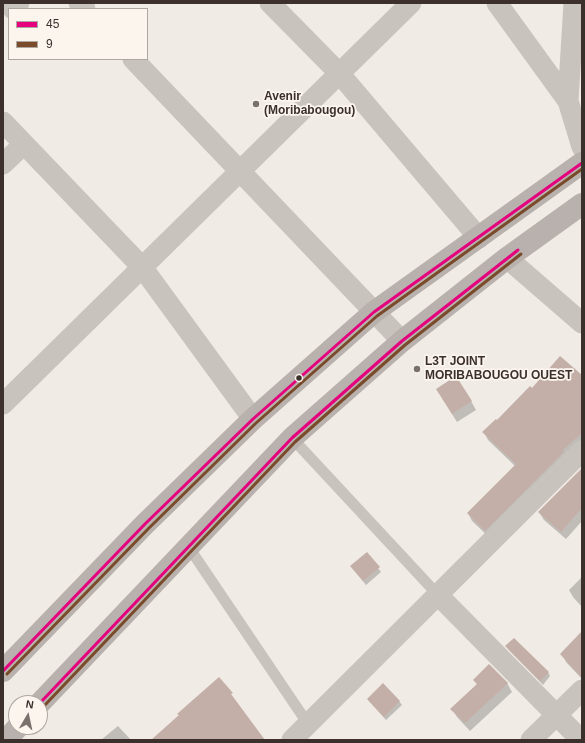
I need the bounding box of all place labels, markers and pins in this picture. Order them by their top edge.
place label: Avenir (Moribabougou) [264,90,355,118]
marker: Avenir (Moribabougou) [251,99,261,109]
place label: L3T JOINT MORIBABOUGOU OUEST [425,355,572,383]
marker: L3T JOINT MORIBABOUGOU OUEST [412,364,422,374]
unlabelled marker [294,373,304,383]

